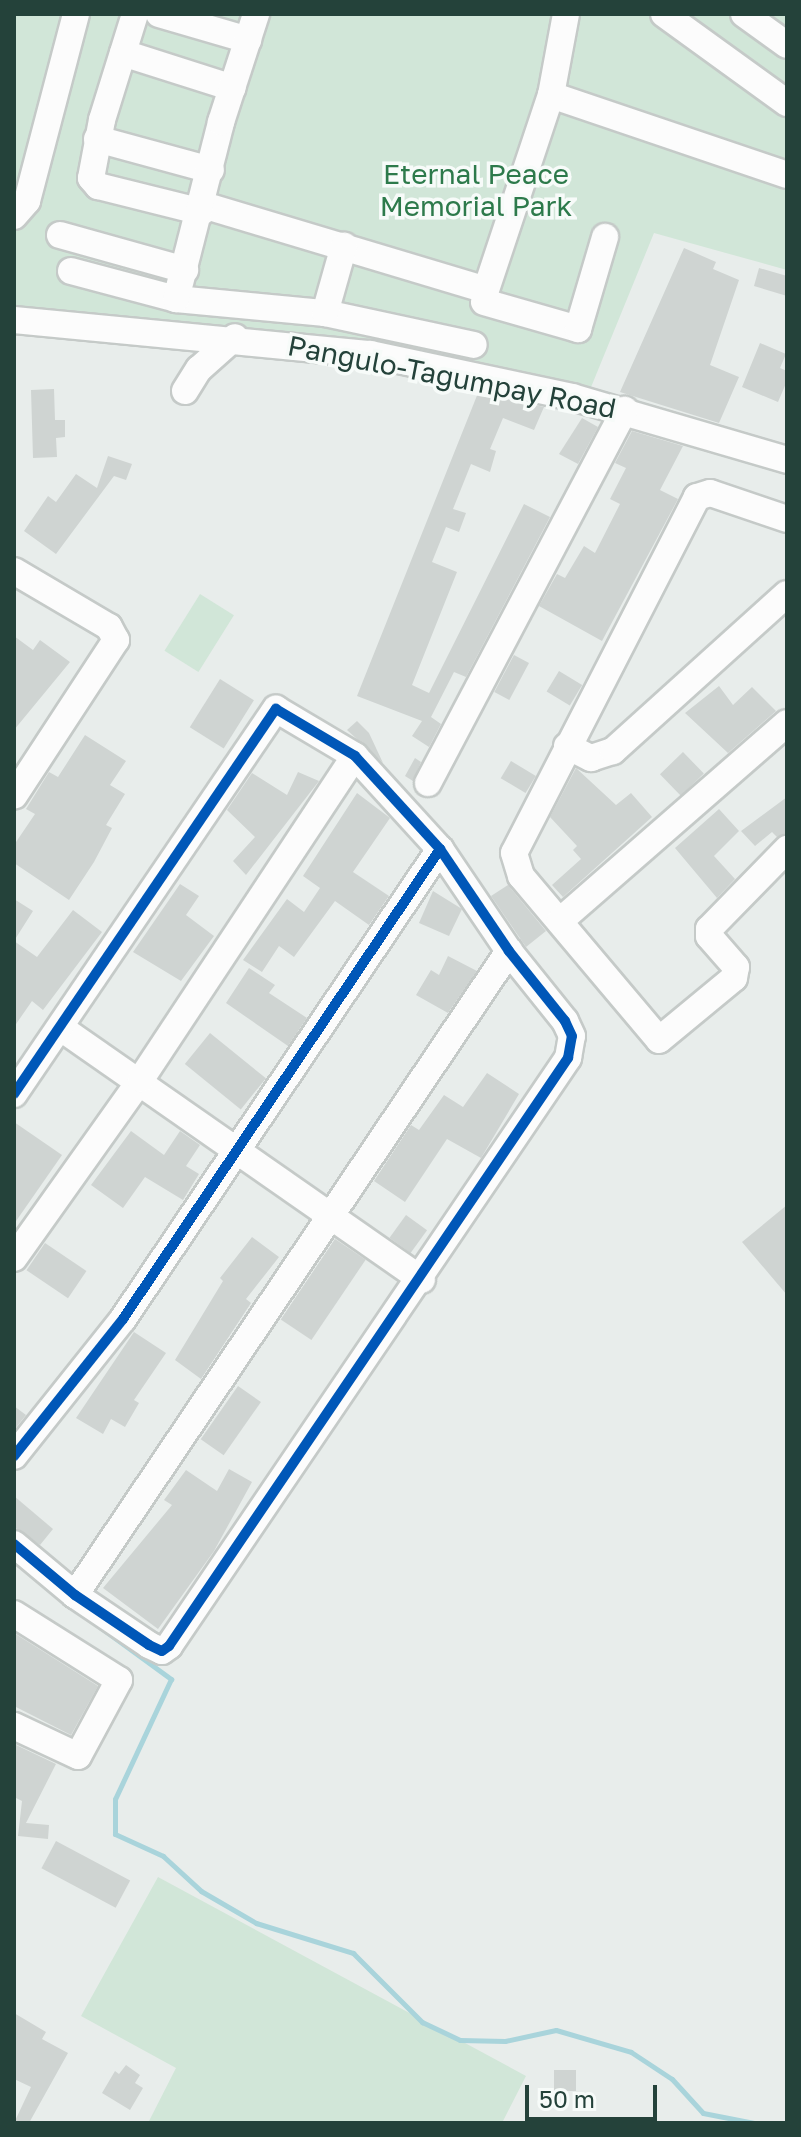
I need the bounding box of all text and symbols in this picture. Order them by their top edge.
park label: Eternal Peace Memorial Park [380,157,572,223]
street label: Pangulo-Tagumpay Road [285,329,619,425]
scale bar [529,2069,661,2119]
text: 50 m [539,2084,595,2113]

